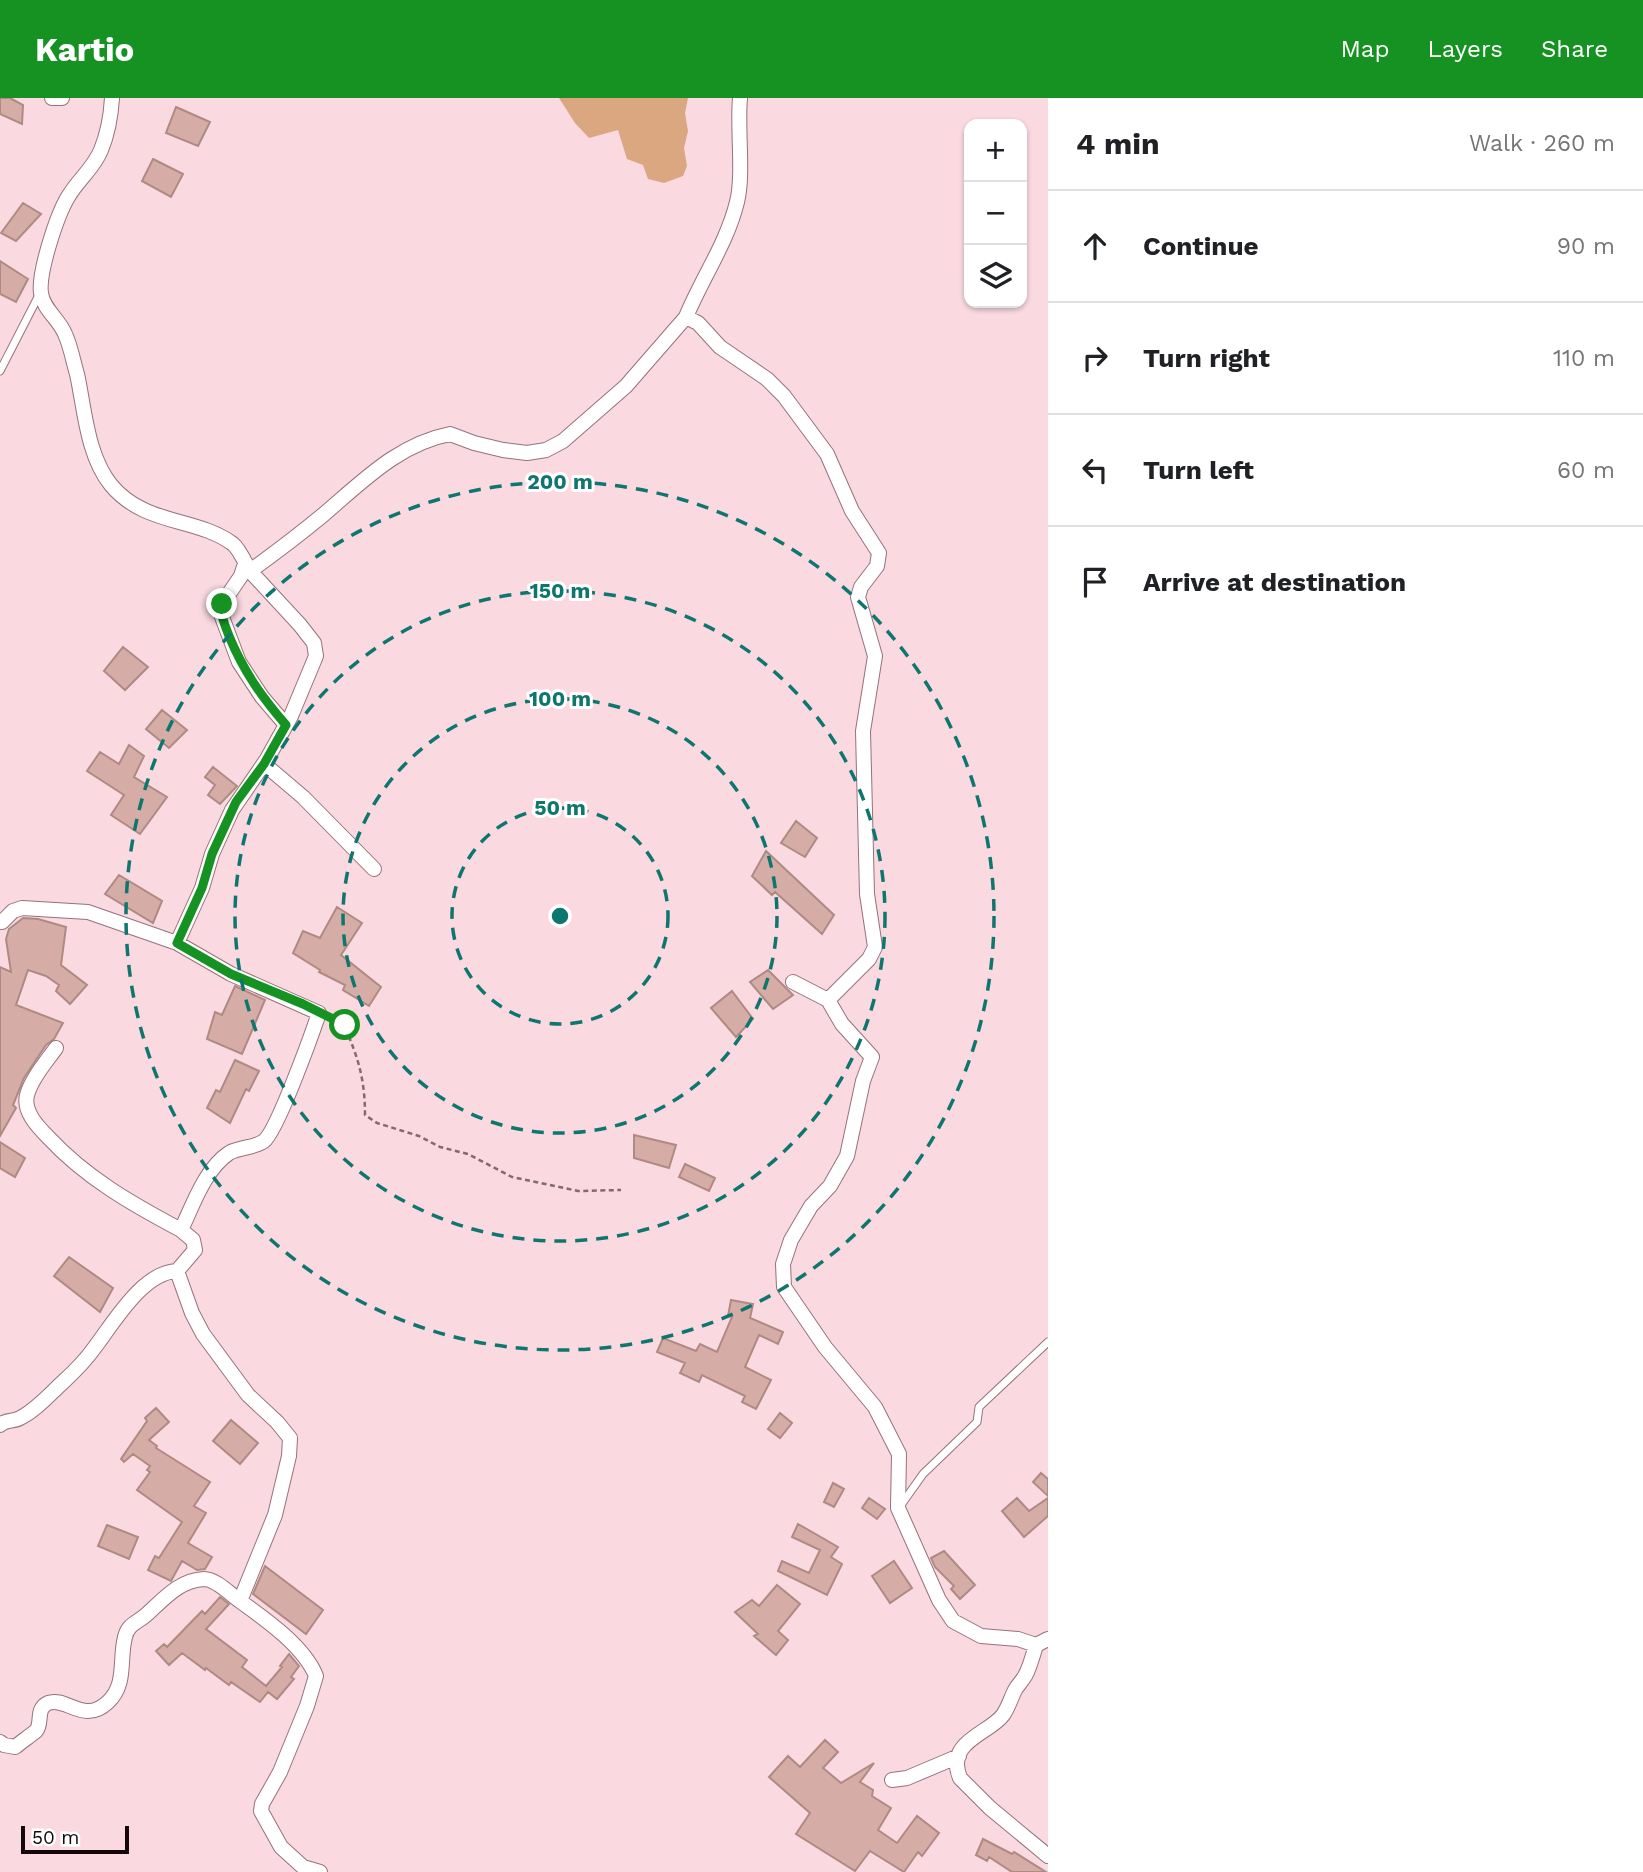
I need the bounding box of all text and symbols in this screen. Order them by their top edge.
text: Kartio [35,30,134,69]
text: Map [1341,35,1389,63]
text: Layers [1427,35,1503,63]
text: Share [1541,35,1608,63]
map controls [964,119,1027,308]
button: + [964,119,1027,182]
text: 4 min [1076,126,1160,161]
text: Walk · 260 m [1469,130,1615,157]
button: − [964,182,1027,245]
icon: ahead [1076,227,1114,265]
text: Continue [1143,231,1259,261]
text: 90 m [1557,233,1615,260]
button: layers [964,245,1027,308]
icon: right [1076,339,1114,377]
text: Turn right [1143,343,1270,373]
text: 110 m [1553,345,1615,372]
icon: left [1076,451,1114,489]
text: Turn left [1143,455,1254,485]
text: 60 m [1557,457,1615,484]
text: 200 m [527,469,593,494]
icon: arrive [1076,563,1114,601]
text: Arrive at destination [1143,567,1406,597]
text: 150 m [530,578,590,603]
route end [206,588,237,619]
text: 100 m [529,686,591,711]
text: 50 m [534,795,586,820]
centre of rings [548,904,572,928]
route start [329,1009,360,1040]
scale bar [21,1823,130,1855]
text: 50 m [32,1826,79,1849]

